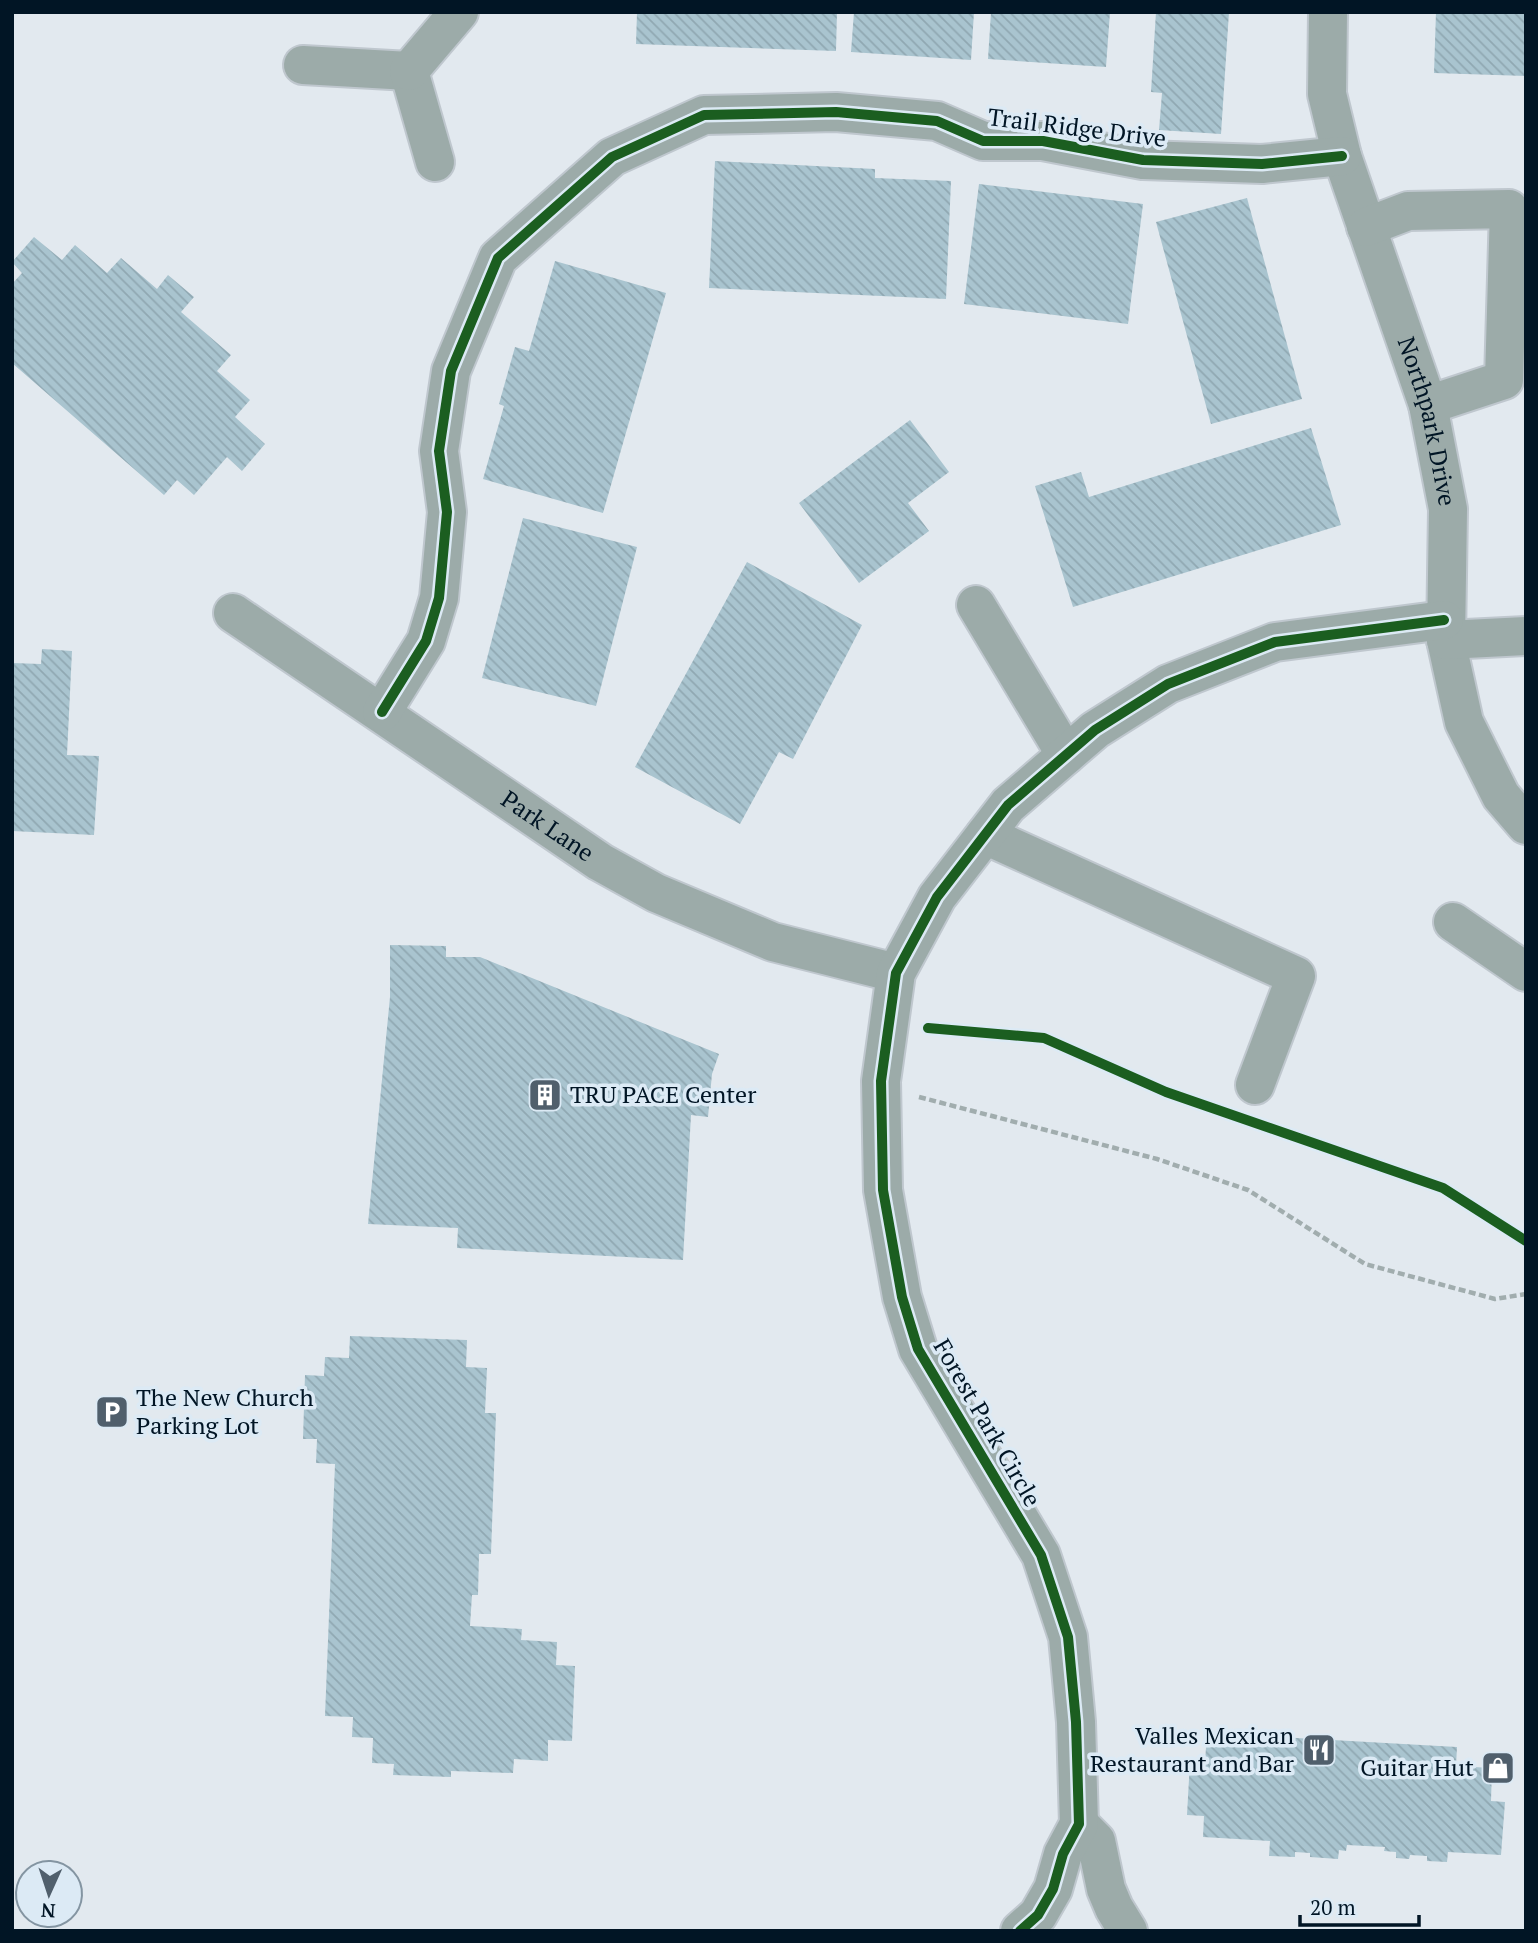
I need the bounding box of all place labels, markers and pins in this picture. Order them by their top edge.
building icon: TRU PACE Center [526,1076,564,1114]
place label: TRU PACE Center [570,1078,757,1110]
place label: The New Church Parking Lot [136,1381,314,1441]
parking icon: The New Church Parking Lot [93,1393,131,1431]
place label: Valles Mexican Restaurant and Bar [1090,1719,1295,1779]
restaurant icon: Valles Mexican Restaurant and Bar [1300,1731,1338,1769]
shop icon: Guitar Hut [1479,1749,1517,1787]
place label: Guitar Hut [1360,1751,1474,1783]

